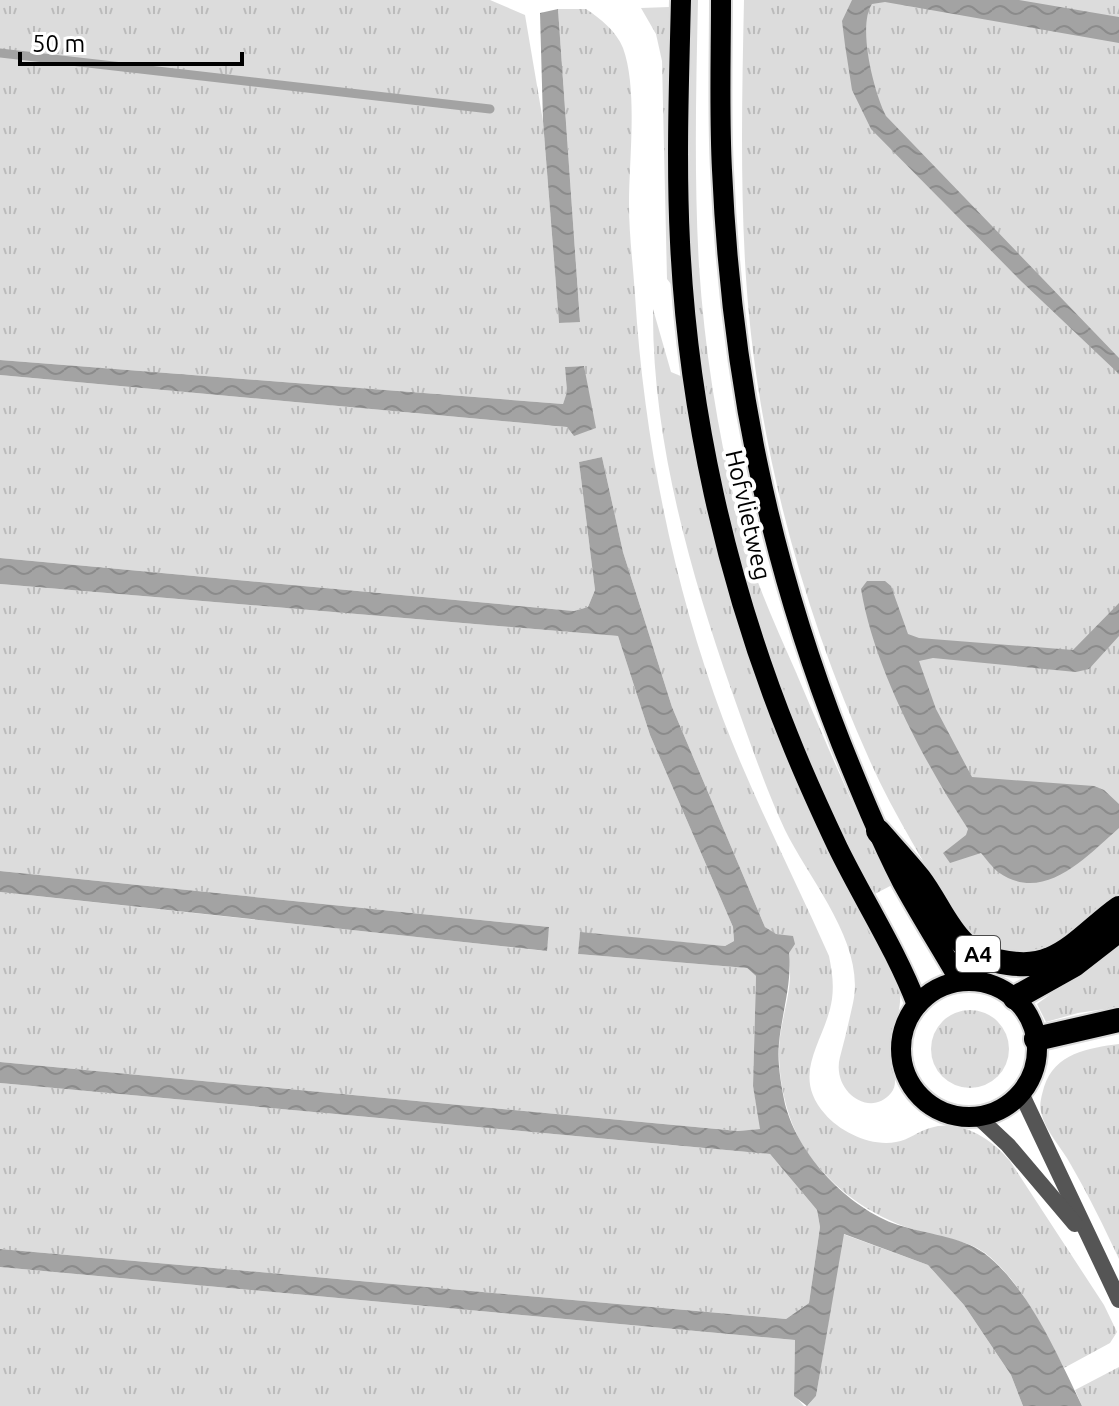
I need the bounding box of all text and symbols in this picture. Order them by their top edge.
scale bar [20,16,242,66]
text: 50 m [32,30,85,57]
street label: Hofvlietweg [720,447,777,583]
road number: A4 [956,936,1000,972]

